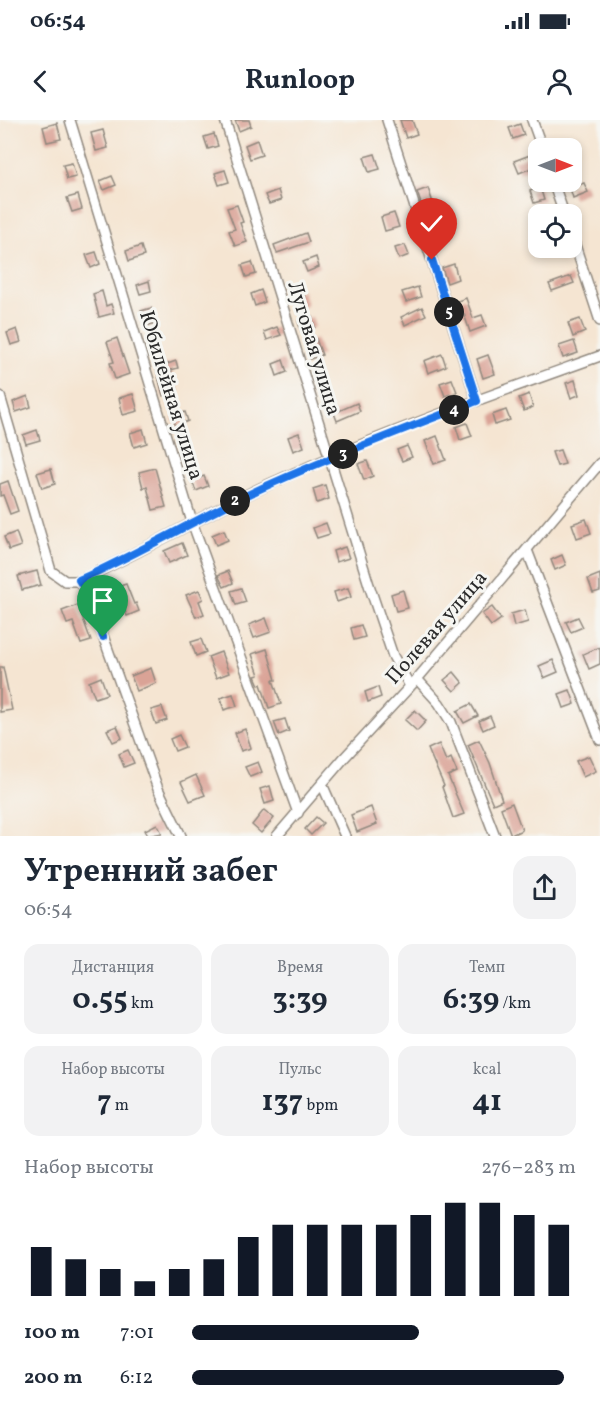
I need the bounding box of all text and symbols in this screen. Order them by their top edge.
text: 06:54 [30,6,86,37]
text: Runloop [245,62,355,100]
icon: back [24,65,57,98]
icon: person [543,65,576,98]
north arrow [528,138,582,192]
map controls [528,138,582,258]
pin [406,198,457,260]
button: locate [528,204,582,258]
icon: check [415,207,448,240]
street label: Луговая улица [279,278,348,419]
pin: 5 [434,297,464,327]
text: 5 [445,301,453,323]
street label: Юбилейная улица [131,307,210,484]
pin: 4 [439,395,469,425]
text: 4 [449,399,459,421]
pin: 3 [328,439,358,469]
text: 3 [339,443,347,465]
pin: 2 [220,486,250,516]
text: 2 [231,490,239,512]
street label: Полевая улица [380,565,495,691]
pin [77,575,128,637]
icon: arrive [86,584,119,617]
text: Утренний забег [24,850,278,896]
button: share [513,856,576,919]
text: 06:54 [24,896,73,924]
text: Дистанция [72,957,154,979]
text: Время [277,957,323,979]
text: Темп [469,957,505,979]
text: 0.55 [72,979,128,1021]
text: 3:39 [272,979,328,1021]
text: 6:39 [443,979,499,1021]
text: km [128,993,154,1015]
text: /km [499,993,531,1015]
text: Набор высоты [61,1059,165,1081]
text: Пульс [278,1059,322,1081]
text: kcal [473,1059,501,1081]
text: 7 [97,1081,111,1123]
text: 137 [262,1081,303,1123]
text: 41 [472,1081,502,1123]
text: m [111,1095,129,1117]
text: bpm [303,1095,338,1117]
text: Набор высоты [24,1154,154,1182]
text: 276–283 m [481,1154,576,1182]
text: 100 m [24,1319,80,1347]
text: 7:01 [120,1319,154,1347]
text: 200 m [24,1364,82,1392]
text: 6:12 [120,1364,153,1392]

